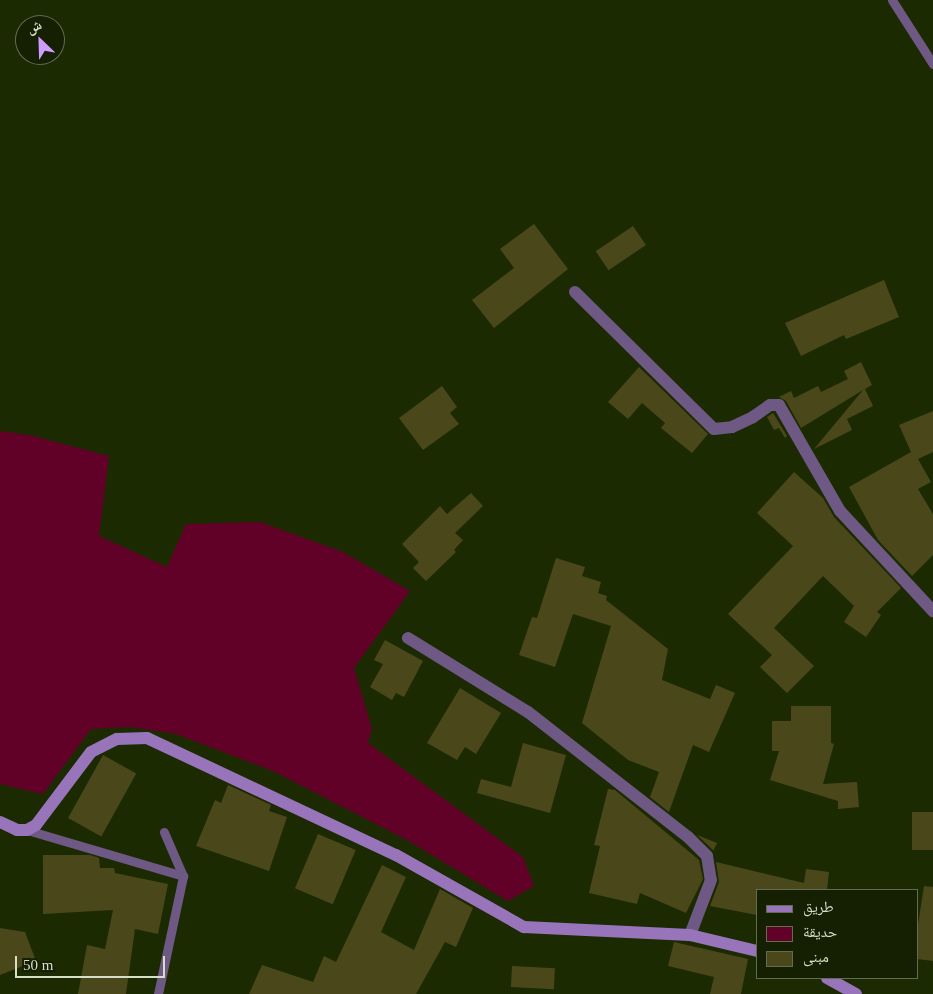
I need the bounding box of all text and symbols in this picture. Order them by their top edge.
north arrow [15,15,65,65]
text: ش [24,17,44,37]
legend [756,889,918,979]
text: طريق [803,899,834,915]
text: حديقة [803,924,837,940]
scale bar [18,946,168,978]
text: مبنى [803,949,829,965]
text: 50 m [23,957,53,973]

